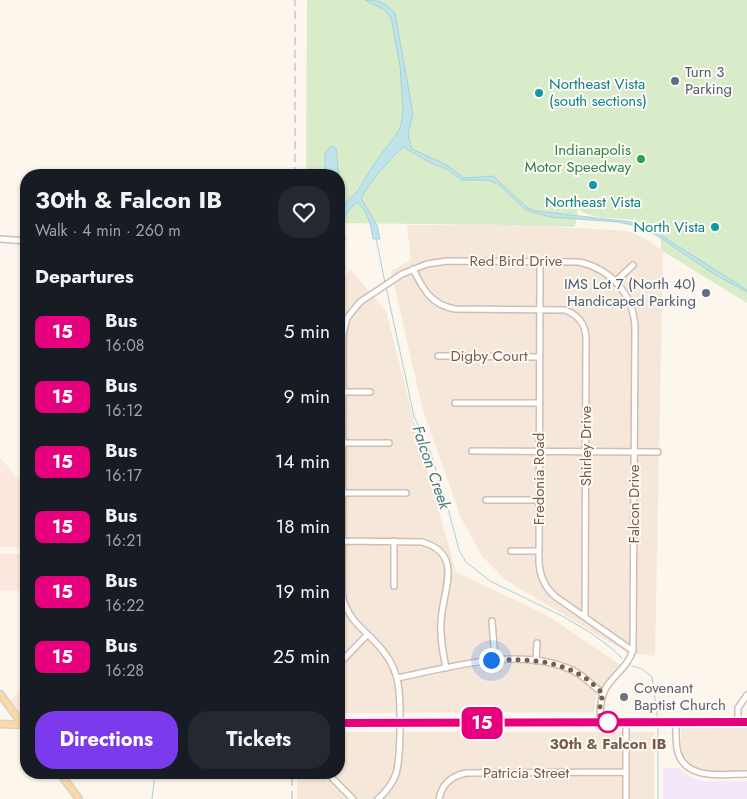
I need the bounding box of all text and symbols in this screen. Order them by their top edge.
place label: Turn 3 Parking [685,61,732,100]
place label: Northeast Vista (south sections) [549,73,647,112]
marker: Turn 3 Parking [669,75,681,87]
marker: Northeast Vista (south sections) [533,87,545,99]
place label: Indianapolis Motor Speedway [525,139,631,178]
marker: Indianapolis Motor Speedway [635,153,647,165]
marker: Northeast Vista [587,179,599,191]
text: 30th & Falcon IB [35,182,222,217]
button: heart [278,186,330,238]
place label: Northeast Vista [545,191,641,213]
place label: North Vista [633,216,705,238]
text: Walk · 4 min · 260 m [35,219,181,242]
marker: North Vista [709,221,721,233]
street label: Red Bird Drive [470,250,563,272]
text: Departures [35,263,134,290]
place label: IMS Lot 7 (North 40) Handicaped Parking [564,273,696,312]
marker: IMS Lot 7 (North 40) Handicaped Parking [700,287,712,299]
text: Bus [105,307,137,334]
text: 5 min [284,318,330,345]
text: 15 [52,319,73,345]
text: 16:08 [105,334,145,357]
street label: Digby Court [450,345,528,367]
text: Bus [105,372,137,399]
text: 9 min [284,383,330,410]
text: 15 [52,384,73,410]
text: 16:12 [105,399,143,422]
street label: Shirley Drive [575,405,597,486]
water label: Falcon Creek [406,422,457,513]
street label: Fredonia Road [528,433,550,525]
text: Bus [105,437,137,464]
text: 14 min [275,448,330,475]
text: 15 [52,449,73,475]
text: 16:17 [105,464,142,487]
street label: Falcon Drive [623,464,645,543]
text: Bus [105,502,137,529]
text: 18 min [276,513,330,540]
text: 15 [52,514,73,540]
text: 16:21 [105,529,143,552]
text: Bus [105,567,137,594]
text: 19 min [275,578,330,605]
text: 15 [52,579,73,605]
text: 16:22 [105,594,144,617]
text: Bus [105,632,137,659]
text: 25 min [273,643,330,670]
text: 15 [52,644,73,670]
your location [479,648,504,673]
text: 16:28 [105,659,144,682]
place label: Covenant Baptist Church [634,677,726,716]
marker: Covenant Baptist Church [618,691,630,703]
line badge: 15 [460,707,504,739]
text: 15 [472,710,492,736]
button: Directions [35,711,178,769]
button: Tickets [188,711,330,769]
marker: 30th & Falcon IB [597,711,619,733]
place label: 30th & Falcon IB [550,733,667,755]
street label: Patricia Street [483,762,569,784]

